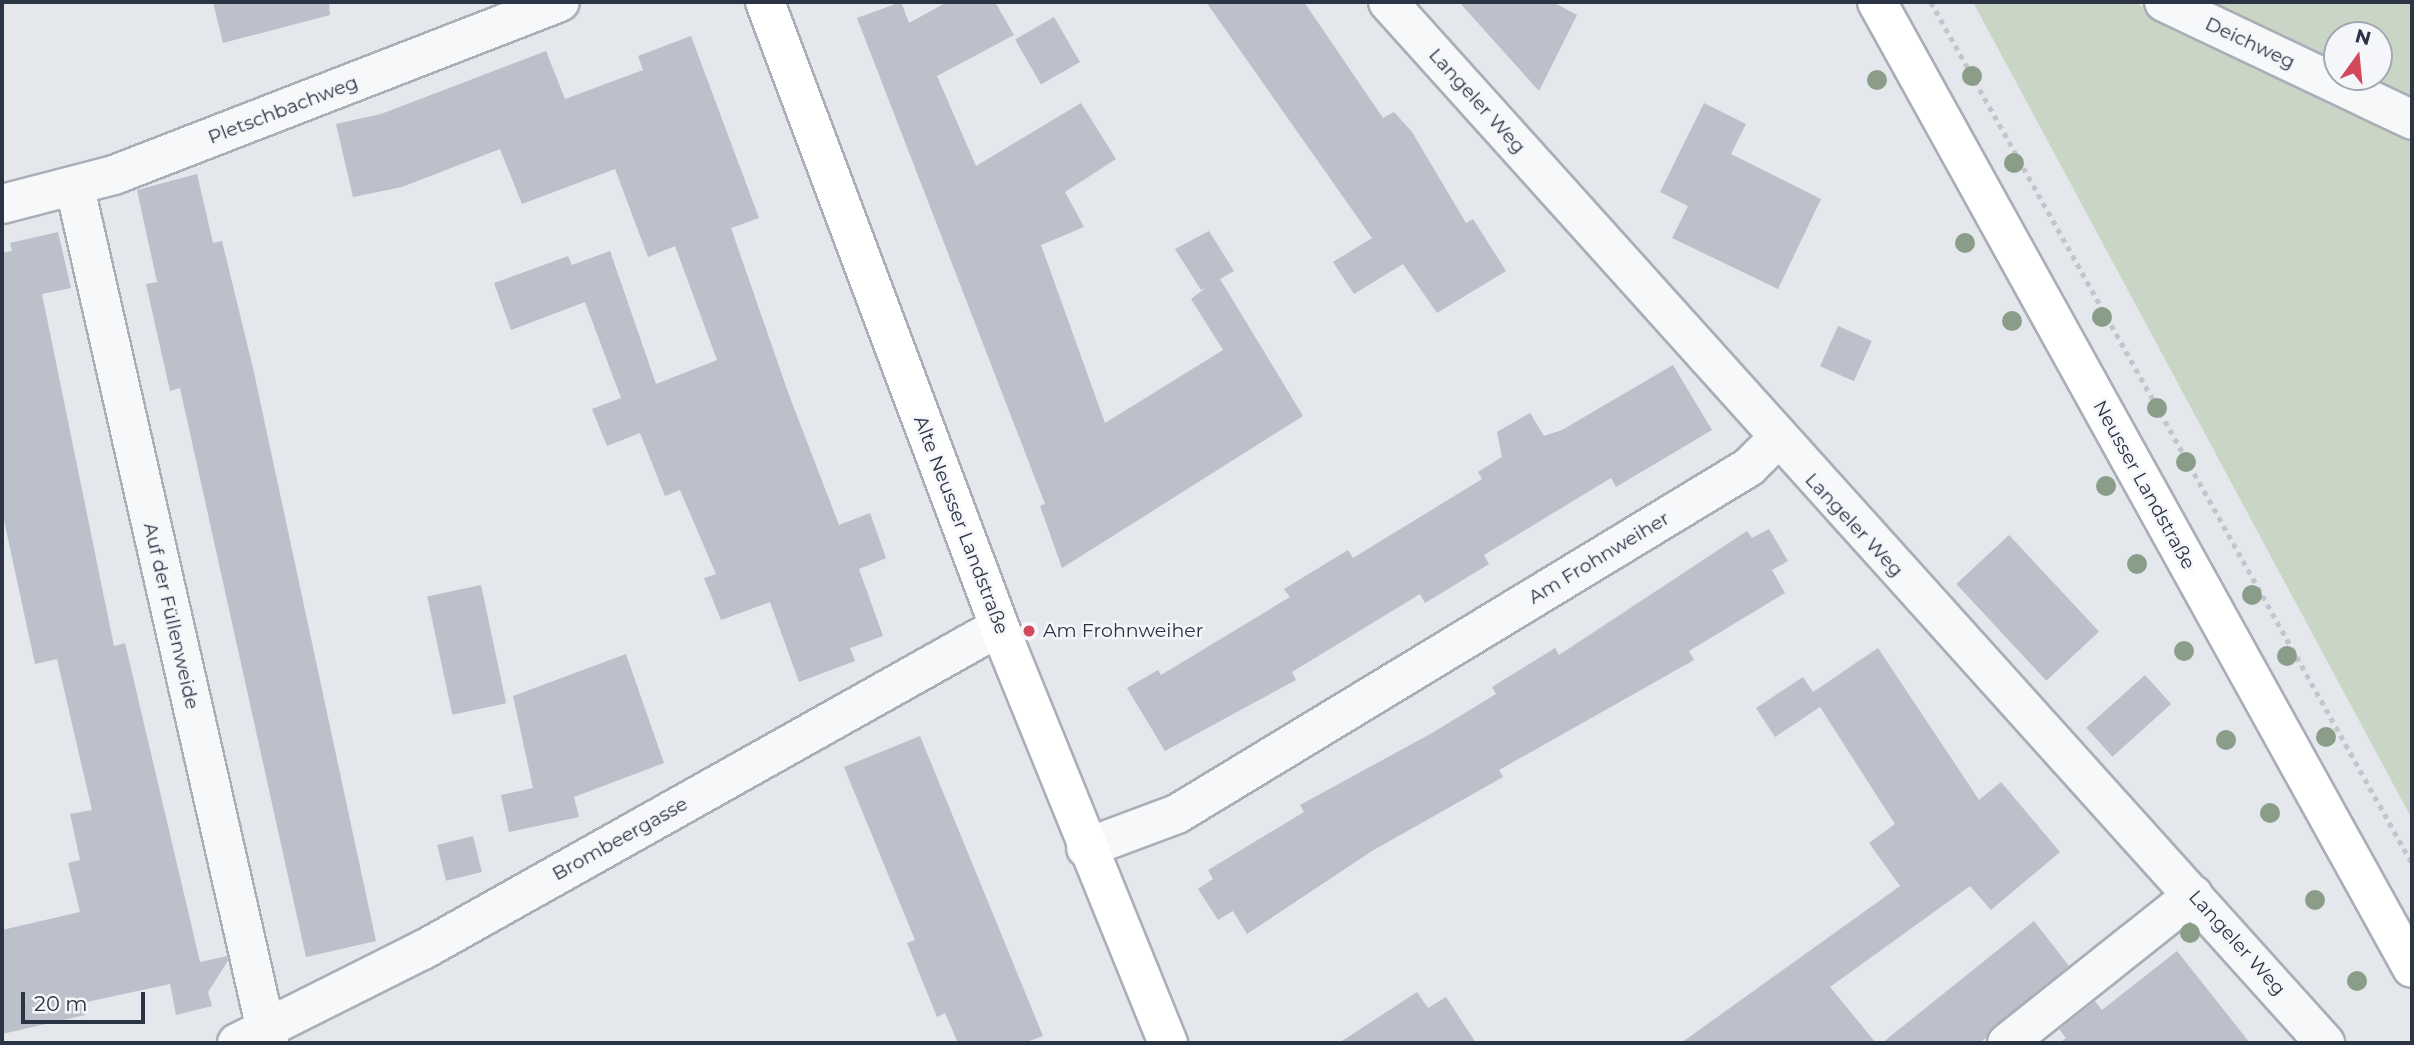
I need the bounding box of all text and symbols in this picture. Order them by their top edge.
street label: Deichweg [2202,12,2298,74]
north arrow [2323,21,2393,91]
text: N [2353,24,2373,50]
street label: Langeler Weg [1424,44,1530,158]
street label: Pletschbachweg [205,71,361,149]
street label: Neusser Landstraße [2088,397,2200,573]
street label: Alte Neusser Landstraße [909,413,1013,637]
street label: Langeler Weg [1800,468,1908,582]
street label: Am Frohnweiher [1524,507,1674,609]
street label: Auf der Füllenweide [138,521,204,711]
place label: Am Frohnweiher [1043,620,1203,642]
marker: Am Frohnweiher [1021,623,1037,639]
street label: Brombeergasse [548,792,692,886]
street label: Langeler Weg [2184,886,2290,1000]
scale bar [24,978,149,1022]
text: 20 m [34,991,88,1016]

